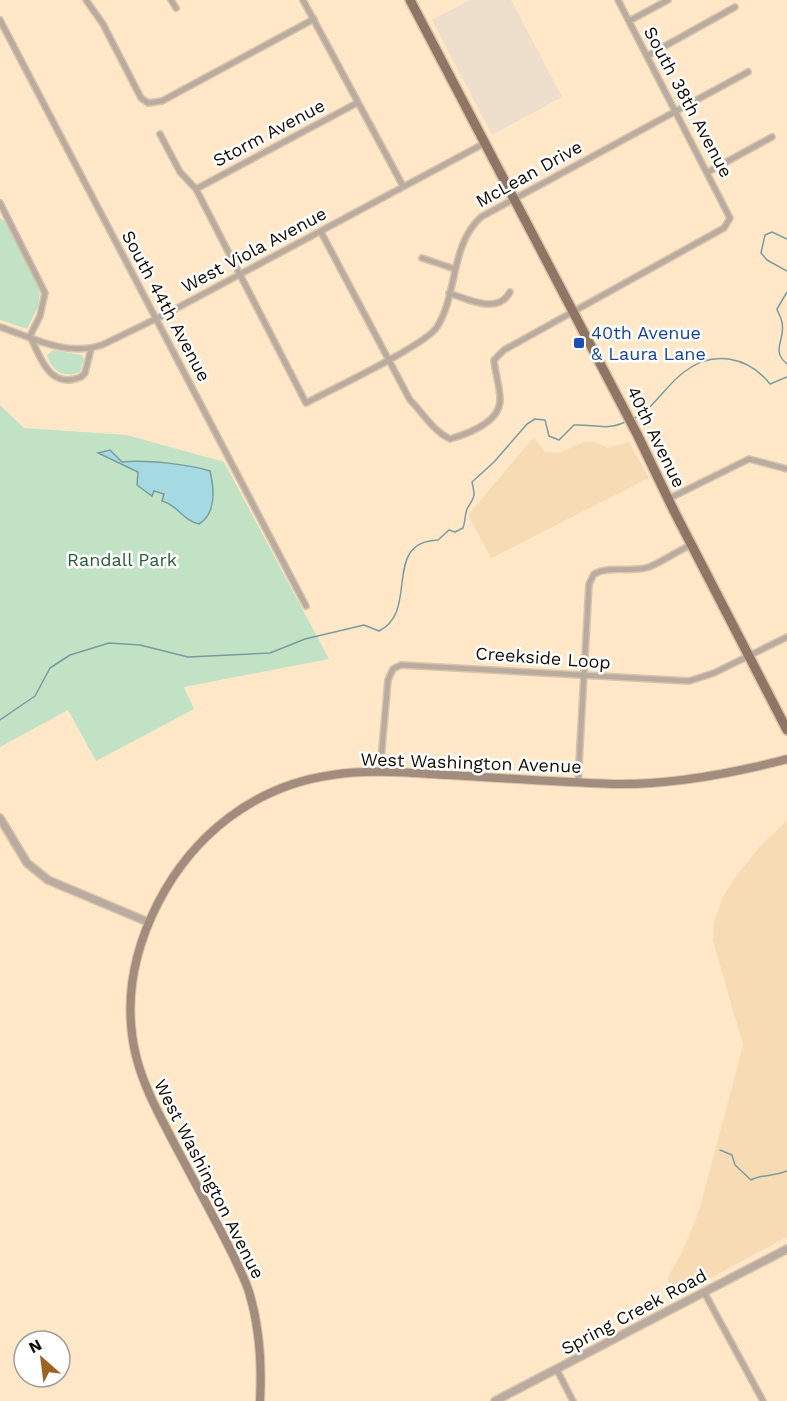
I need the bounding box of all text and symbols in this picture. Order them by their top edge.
street label: South 38th Avenue [640,23,737,181]
street label: Storm Avenue [209,94,328,171]
street label: McLean Drive [472,136,586,211]
street label: West Viola Avenue [178,202,330,297]
street label: South 44th Avenue [118,227,215,385]
place label: 40th Avenue & Laura Lane [591,322,706,364]
marker: 40th Avenue & Laura Lane [572,336,586,350]
street label: 40th Avenue [623,383,690,491]
park label: Randall Park [67,549,177,570]
street label: Creekside Loop [475,642,611,673]
street label: West Washington Avenue [360,748,582,777]
street label: West Washington Avenue [150,1075,269,1282]
street label: Spring Creek Road [557,1264,710,1359]
north arrow [12,1329,72,1389]
text: N [25,1335,45,1357]

